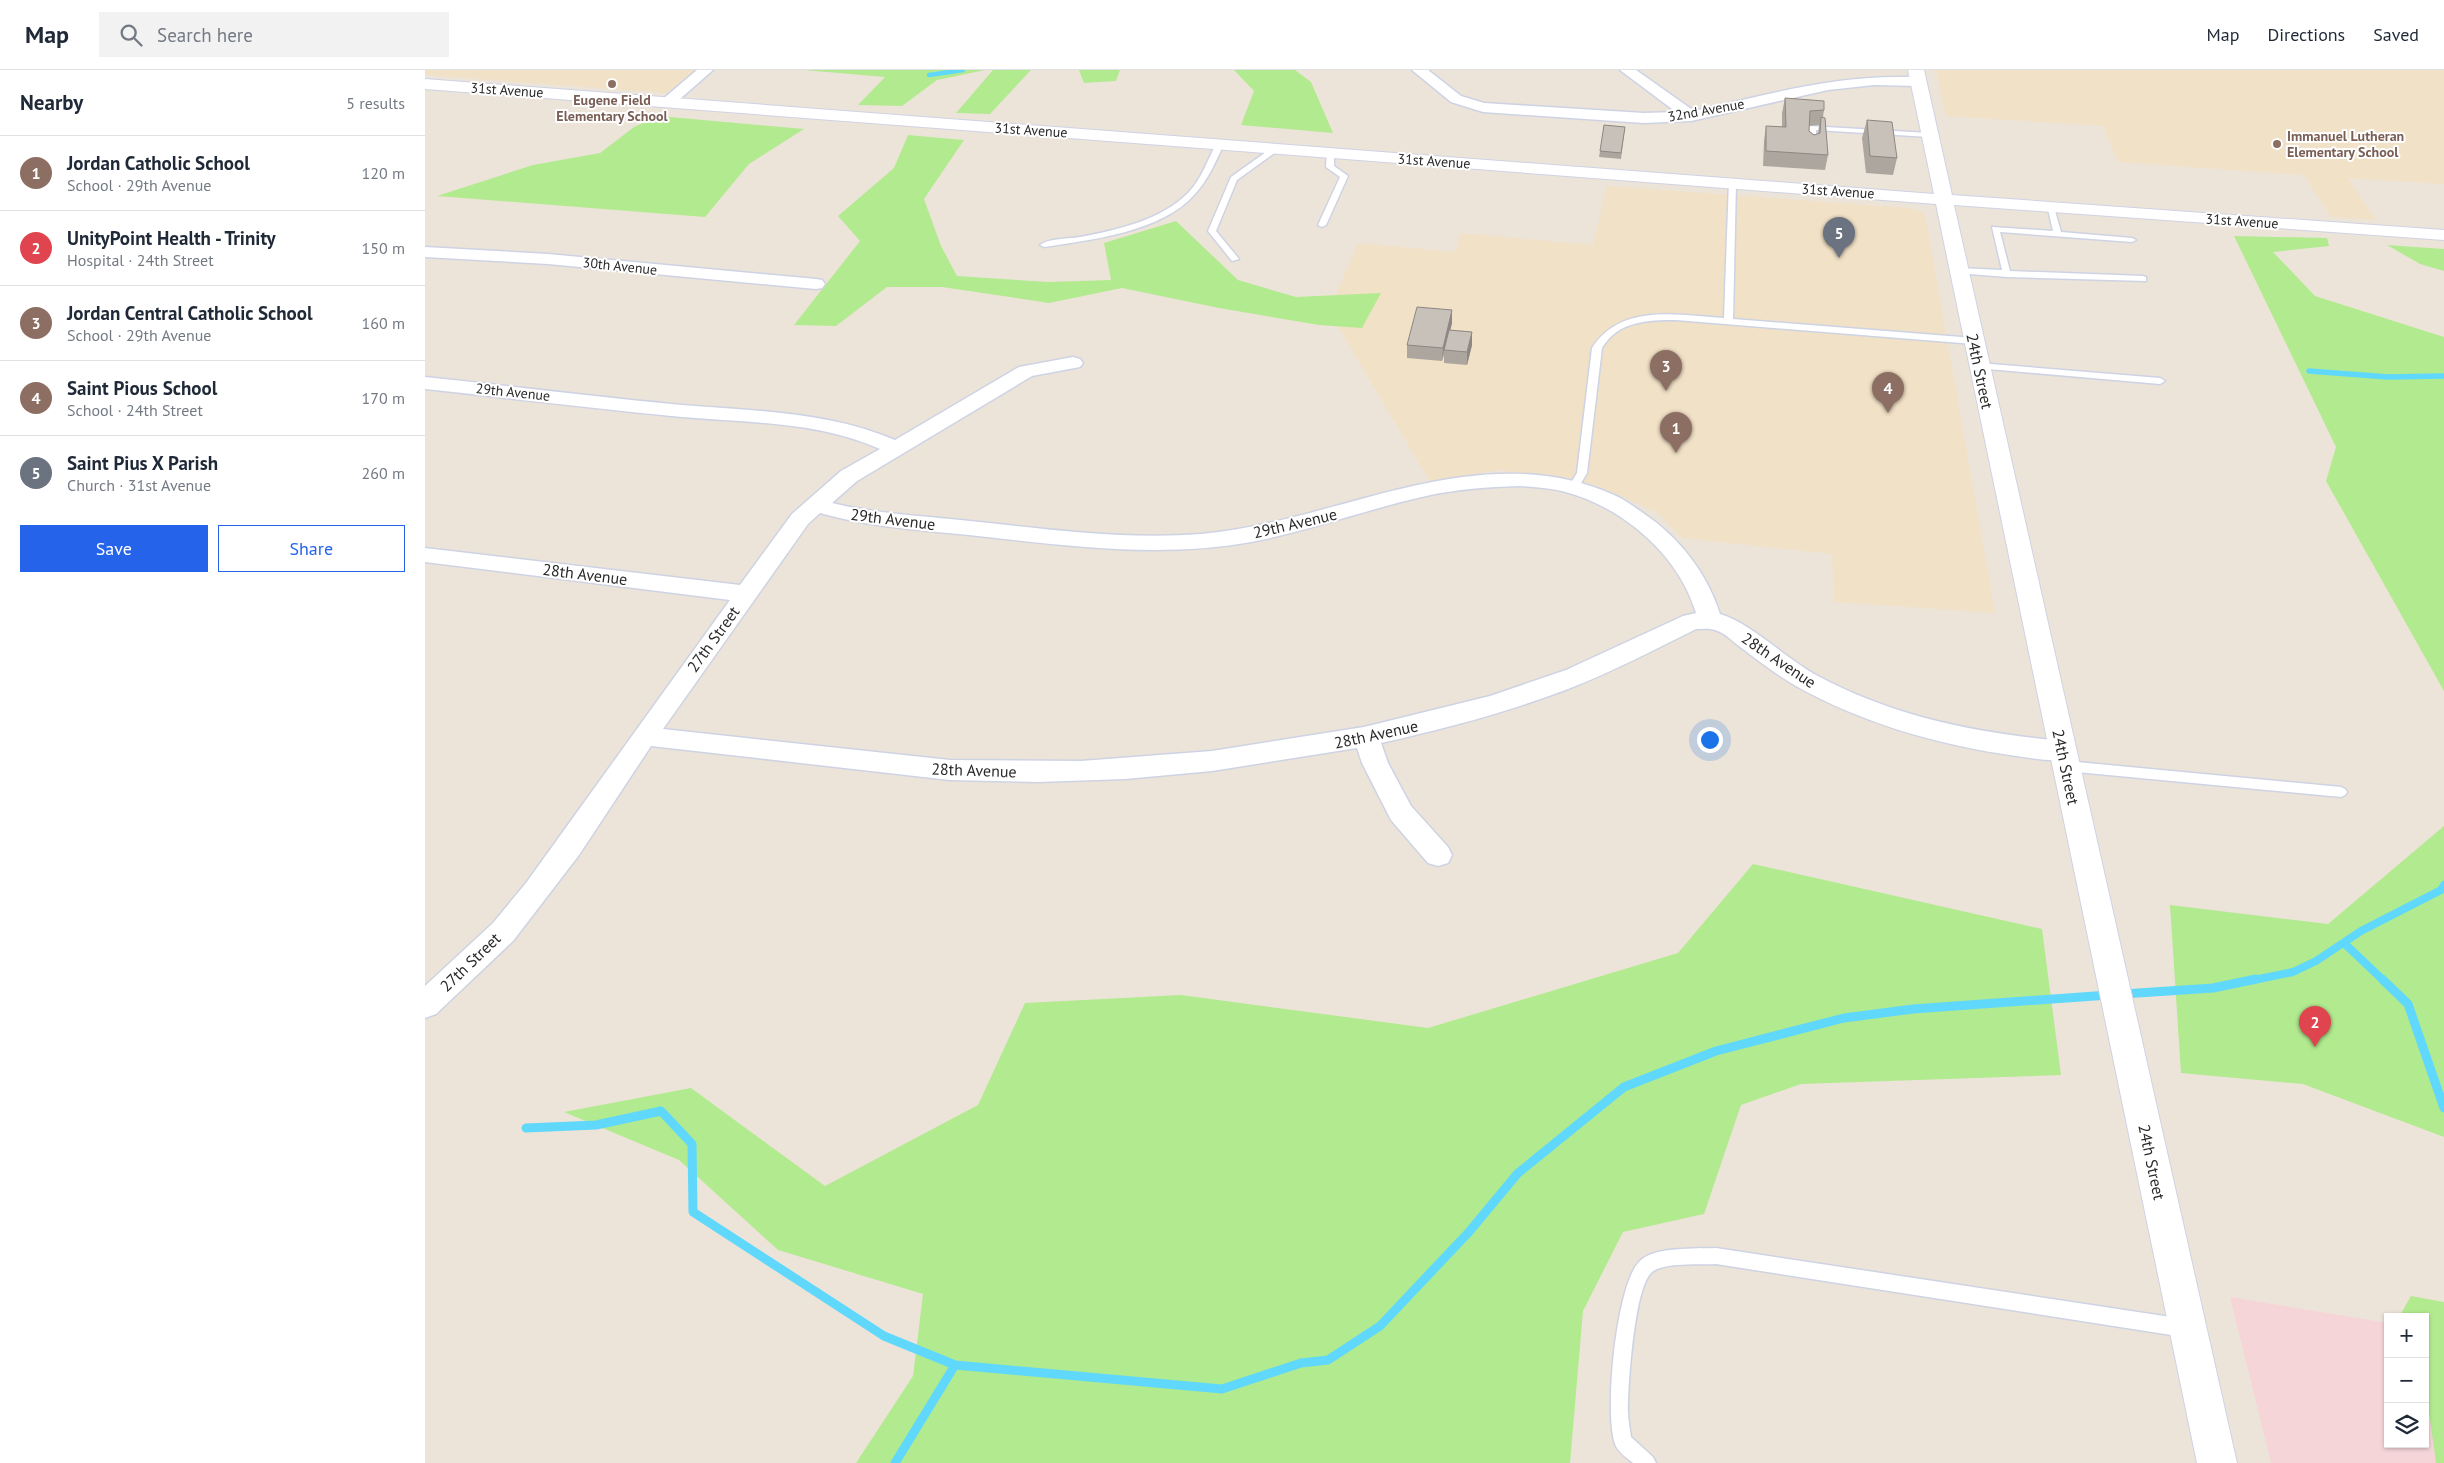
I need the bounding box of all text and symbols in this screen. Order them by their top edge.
search box [99,12,449,57]
text: Map [25,19,69,50]
icon: search [117,21,145,49]
text: Search here [157,23,253,47]
text: Map [2207,23,2239,46]
text: Directions [2267,23,2345,46]
text: Saved [2373,23,2419,46]
street label: 31st Avenue [470,78,544,102]
marker: Eugene Field Elementary School [606,78,618,90]
text: Nearby [20,89,83,116]
place label: Eugene Field Elementary School [556,91,669,125]
text: 5 results [346,93,405,113]
street label: 32nd Avenue [1666,94,1746,126]
street label: 31st Avenue [994,118,1068,142]
place label: Immanuel Lutheran Elementary School [2287,127,2404,161]
marker: Immanuel Lutheran Elementary School [2271,138,2283,150]
street label: 31st Avenue [1397,149,1471,173]
text: Jordan Catholic School [67,151,250,175]
text: 1 [31,163,41,183]
text: 120 m [362,163,405,183]
text: School · 29th Avenue [67,175,211,195]
street label: 31st Avenue [1801,179,1875,203]
street label: 31st Avenue [2205,209,2279,233]
pin: 5 [1823,217,1855,258]
text: UnityPoint Health - Trinity [67,226,276,250]
text: 2 [31,238,41,258]
text: 150 m [362,238,405,258]
text: Hospital · 24th Street [67,250,214,270]
street label: 30th Avenue [582,253,658,279]
text: Jordan Central Catholic School [67,301,313,325]
text: 3 [31,313,41,333]
text: 160 m [362,313,405,333]
text: School · 29th Avenue [67,325,211,345]
street label: 24th Street [1962,331,1998,411]
pin: 3 [1650,350,1682,391]
pin: 4 [1872,372,1904,413]
text: Saint Pious School [67,376,217,400]
street label: 29th Avenue [475,379,551,405]
text: 4 [31,388,41,408]
text: 170 m [362,388,405,408]
text: School · 24th Street [67,400,203,420]
pin: 1 [1660,412,1692,453]
text: Saint Pius X Parish [67,451,218,475]
text: 5 [31,463,41,483]
text: 260 m [362,463,405,483]
text: Church · 31st Avenue [67,475,211,495]
street label: 29th Avenue [849,504,937,534]
street label: 29th Avenue [1251,504,1339,542]
button: Save [20,525,208,572]
button: Share [218,525,405,572]
street label: 28th Avenue [541,559,629,589]
street label: 27th Street [682,602,744,676]
street label: 28th Avenue [1738,628,1820,692]
street label: 28th Avenue [1332,715,1420,753]
your location [1697,727,1723,753]
street label: 24th Street [2048,727,2084,807]
street label: 28th Avenue [931,759,1017,781]
street label: 27th Street [436,928,505,996]
pin: 2 [2299,1006,2331,1047]
street label: 24th Street [2134,1122,2170,1202]
map controls [2384,1313,2429,1448]
button: + [2384,1313,2429,1358]
button: − [2384,1358,2429,1403]
button: layers [2384,1403,2429,1448]

